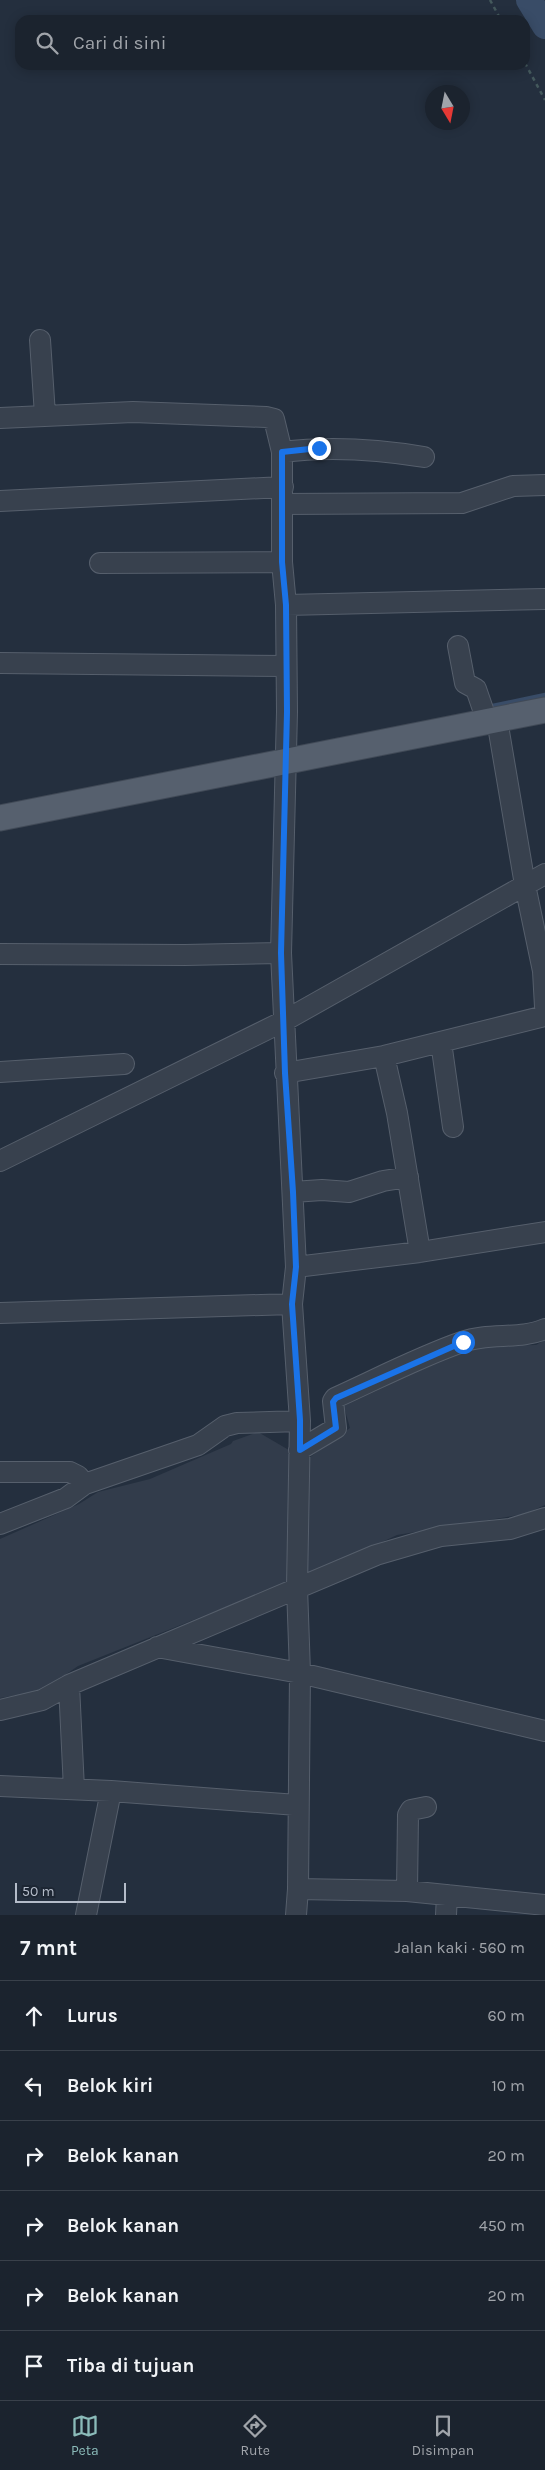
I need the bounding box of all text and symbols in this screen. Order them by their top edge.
search box [15,15,530,70]
icon: search [33,29,61,57]
text: Cari di sini [73,32,166,54]
north arrow [425,85,470,130]
route end [308,437,331,460]
route start [452,1331,475,1354]
scale bar [15,1880,126,1903]
text: 50 m [22,1883,55,1900]
text: 7 mnt [20,1936,77,1960]
text: Jalan kaki · 560 m [394,1938,525,1957]
icon: ahead [20,2002,48,2030]
text: Lurus [67,2005,118,2027]
text: 60 m [488,2006,525,2025]
icon: left [20,2072,48,2100]
text: Belok kiri [67,2075,153,2097]
text: 10 m [491,2076,525,2095]
icon: right [20,2142,48,2170]
text: Belok kanan [67,2145,179,2167]
text: 20 m [487,2146,525,2165]
icon: right [20,2212,48,2240]
text: Belok kanan [67,2215,179,2237]
text: 450 m [479,2216,525,2235]
icon: right [20,2282,48,2310]
text: Belok kanan [67,2285,179,2307]
text: 20 m [487,2286,525,2305]
icon: arrive [20,2352,48,2380]
text: Tiba di tujuan [67,2355,194,2377]
tab: Peta [71,2412,99,2459]
tab: Rute [241,2412,270,2459]
tab: Disimpan [412,2412,474,2459]

